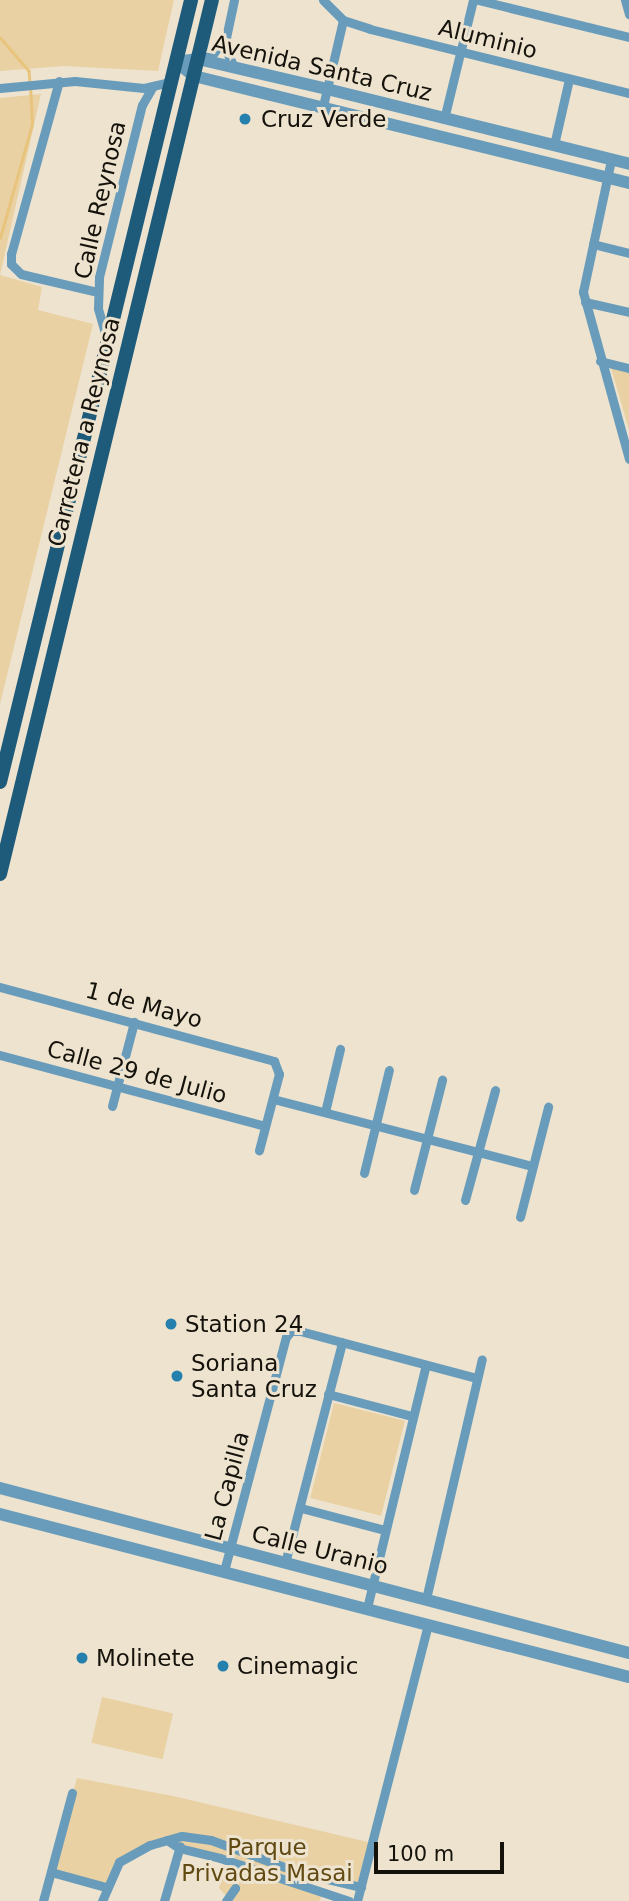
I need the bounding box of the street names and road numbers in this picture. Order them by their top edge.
street label: Aluminio [436,13,540,65]
street label: Avenida Santa Cruz [209,29,435,107]
street label: Calle Reynosa [68,118,132,282]
street label: Carretera a Reynosa [42,315,126,549]
street label: 1 de Mayo [83,976,205,1034]
street label: Calle 29 de Julio [44,1035,230,1109]
street label: La Capilla [199,1428,255,1544]
street label: Calle Uranio [249,1520,391,1580]

